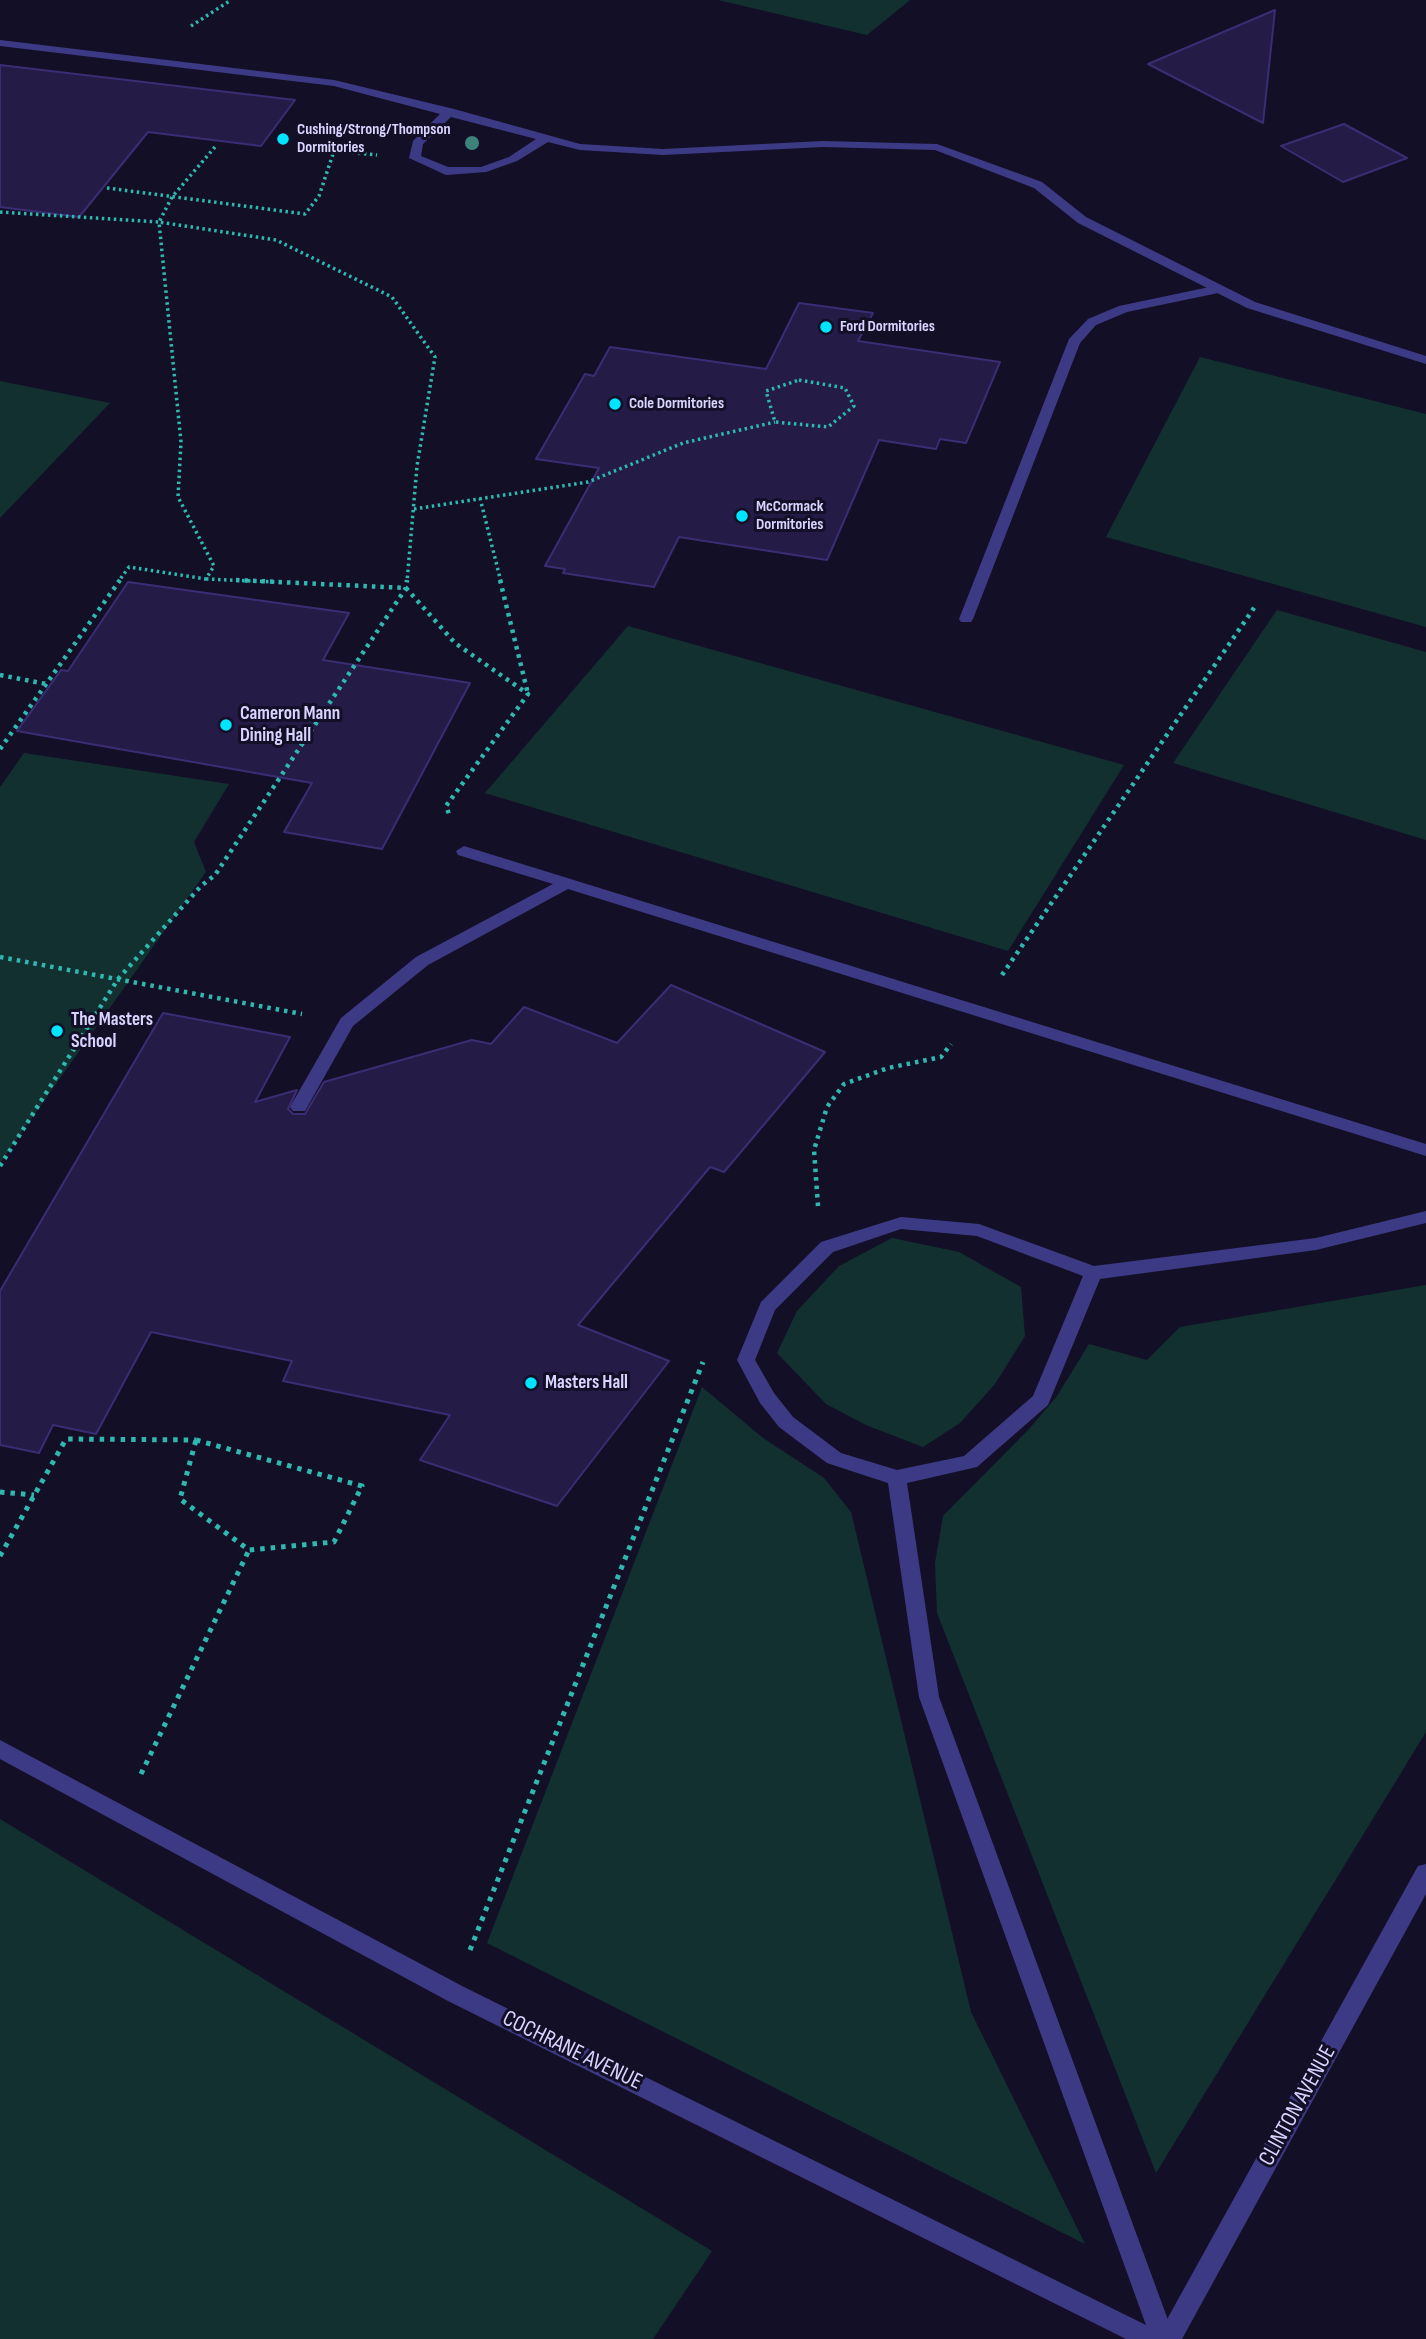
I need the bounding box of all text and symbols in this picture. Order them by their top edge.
place label: Cushing/Strong/Thompson Dormitories [297,120,451,158]
marker: Cushing/Strong/Thompson Dormitories [275,131,291,147]
place label: Ford Dormitories [840,317,935,337]
marker: Ford Dormitories [818,319,834,335]
place label: Cole Dormitories [629,394,724,414]
marker: Cole Dormitories [607,396,623,412]
place label: McCormack Dormitories [756,497,824,535]
marker: McCormack Dormitories [734,508,750,524]
place label: Cameron Mann Dining Hall [240,703,340,747]
marker: Cameron Mann Dining Hall [218,717,234,733]
place label: The Masters School [71,1009,153,1053]
marker: The Masters School [49,1023,65,1039]
place label: Masters Hall [545,1372,628,1394]
marker: Masters Hall [523,1375,539,1391]
street label: COCHRANE AVENUE [498,2005,646,2097]
street label: CLINTON AVENUE [1254,2041,1342,2171]

